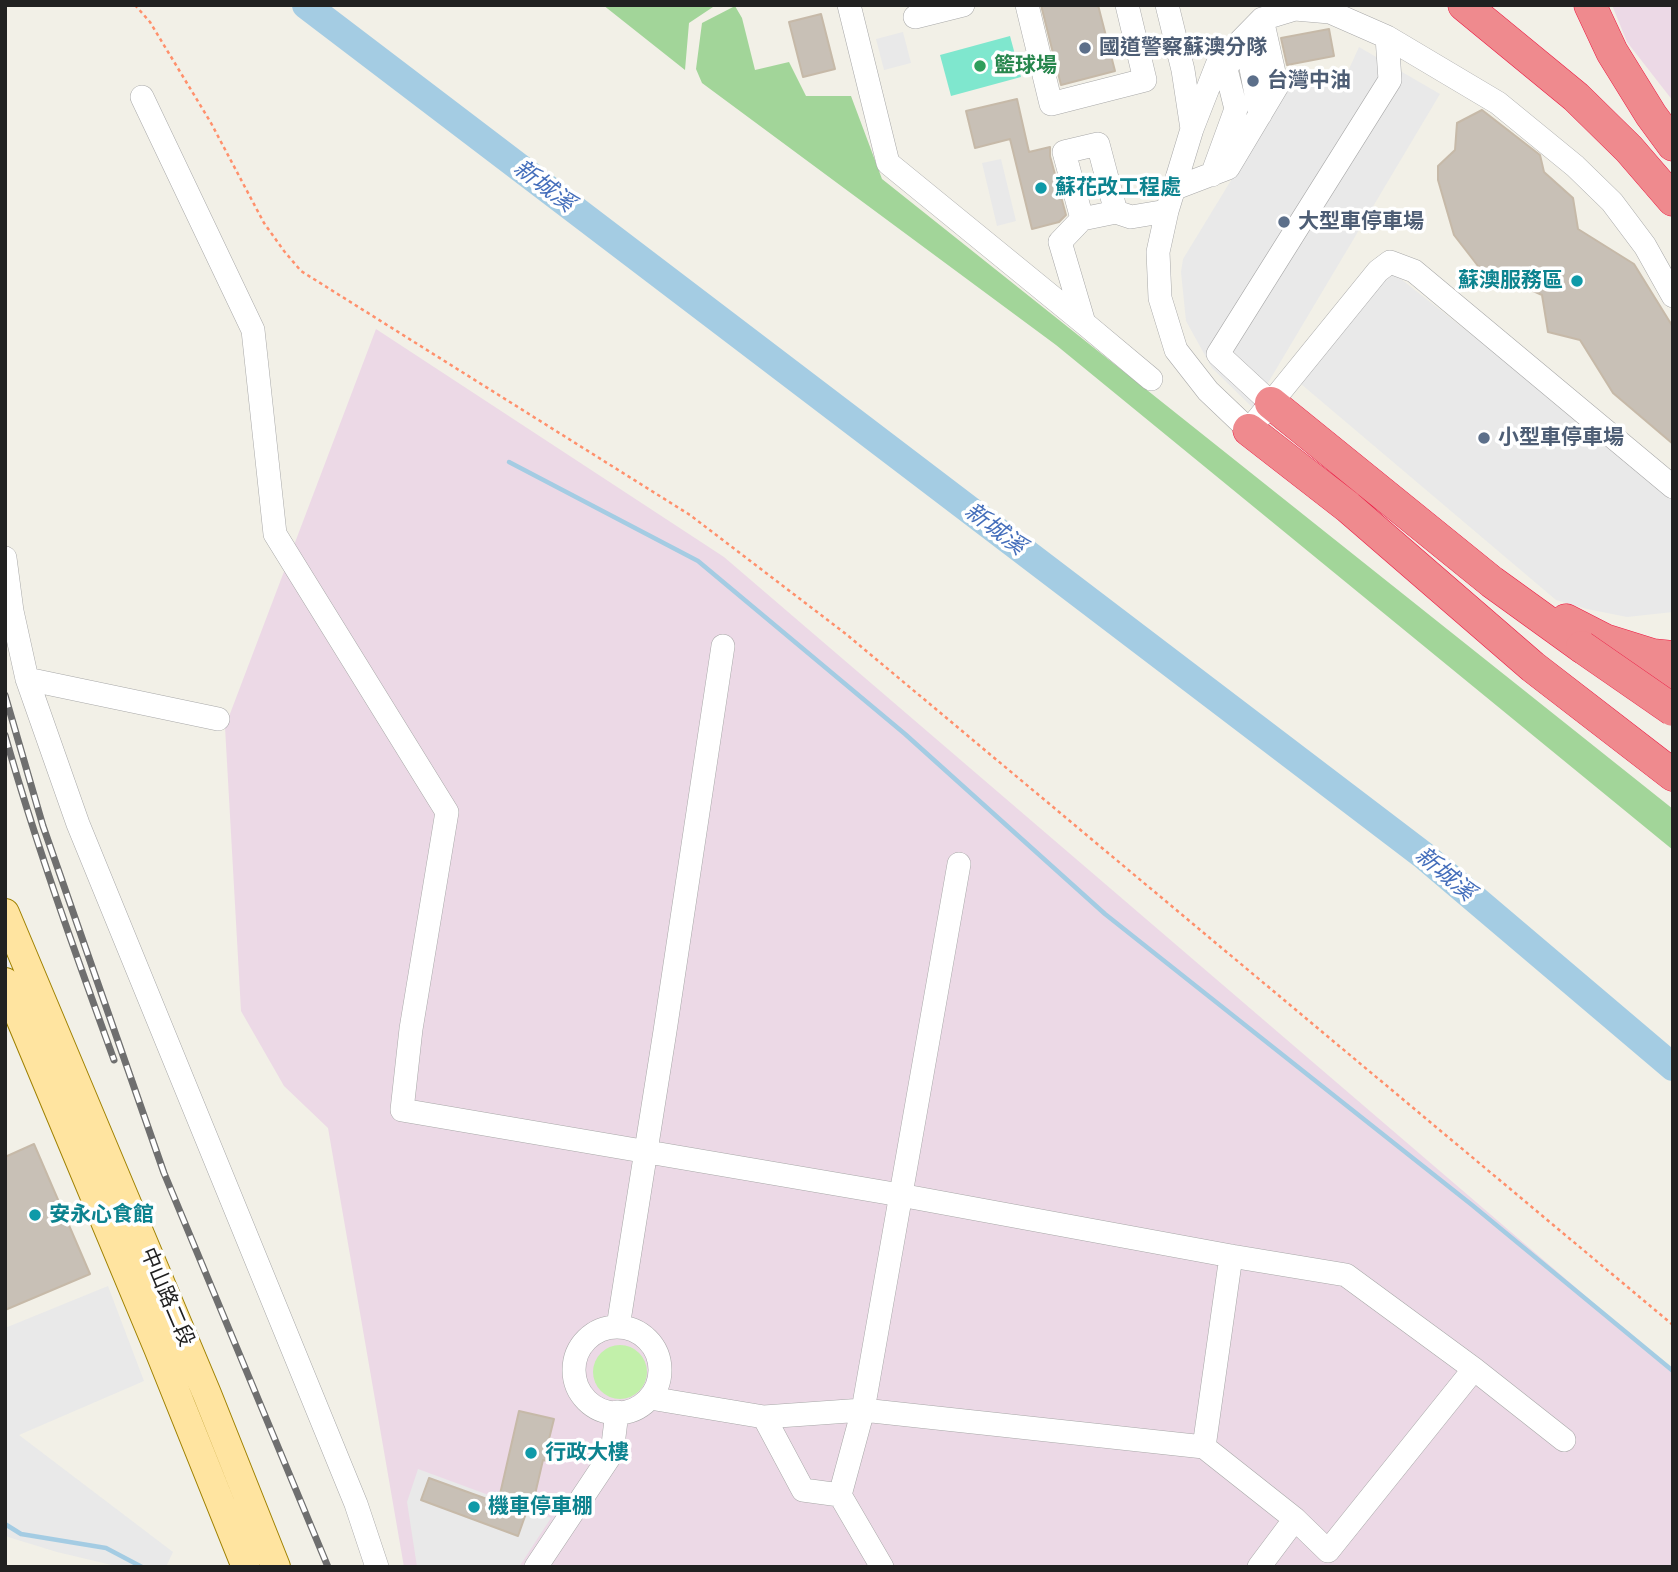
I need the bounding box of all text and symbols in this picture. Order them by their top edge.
place label: 國道警察蘇澳分隊 [1099,35,1267,61]
marker: 國道警察蘇澳分隊 [1077,40,1093,56]
place label: 籃球場 [994,53,1057,79]
marker: 籃球場 [972,58,988,74]
place label: 台灣中油 [1267,68,1351,94]
marker: 台灣中油 [1245,73,1261,89]
water label: 新城溪 [508,154,580,218]
place label: 蘇花改工程處 [1055,175,1181,201]
marker: 蘇花改工程處 [1033,180,1049,196]
place label: 大型車停車場 [1298,209,1424,235]
marker: 大型車停車場 [1276,214,1292,230]
place label: 蘇澳服務區 [1458,268,1563,294]
marker: 蘇澳服務區 [1569,273,1585,289]
place label: 小型車停車場 [1498,425,1624,451]
marker: 小型車停車場 [1476,430,1492,446]
water label: 新城溪 [959,497,1031,561]
water label: 新城溪 [1410,841,1480,907]
place label: 安永心食館 [49,1202,154,1228]
marker: 安永心食館 [27,1207,43,1223]
street label: 中山路二段 [135,1244,199,1350]
place label: 行政大樓 [545,1440,629,1466]
marker: 行政大樓 [523,1445,539,1461]
place label: 機車停車棚 [488,1494,593,1520]
marker: 機車停車棚 [466,1499,482,1515]

